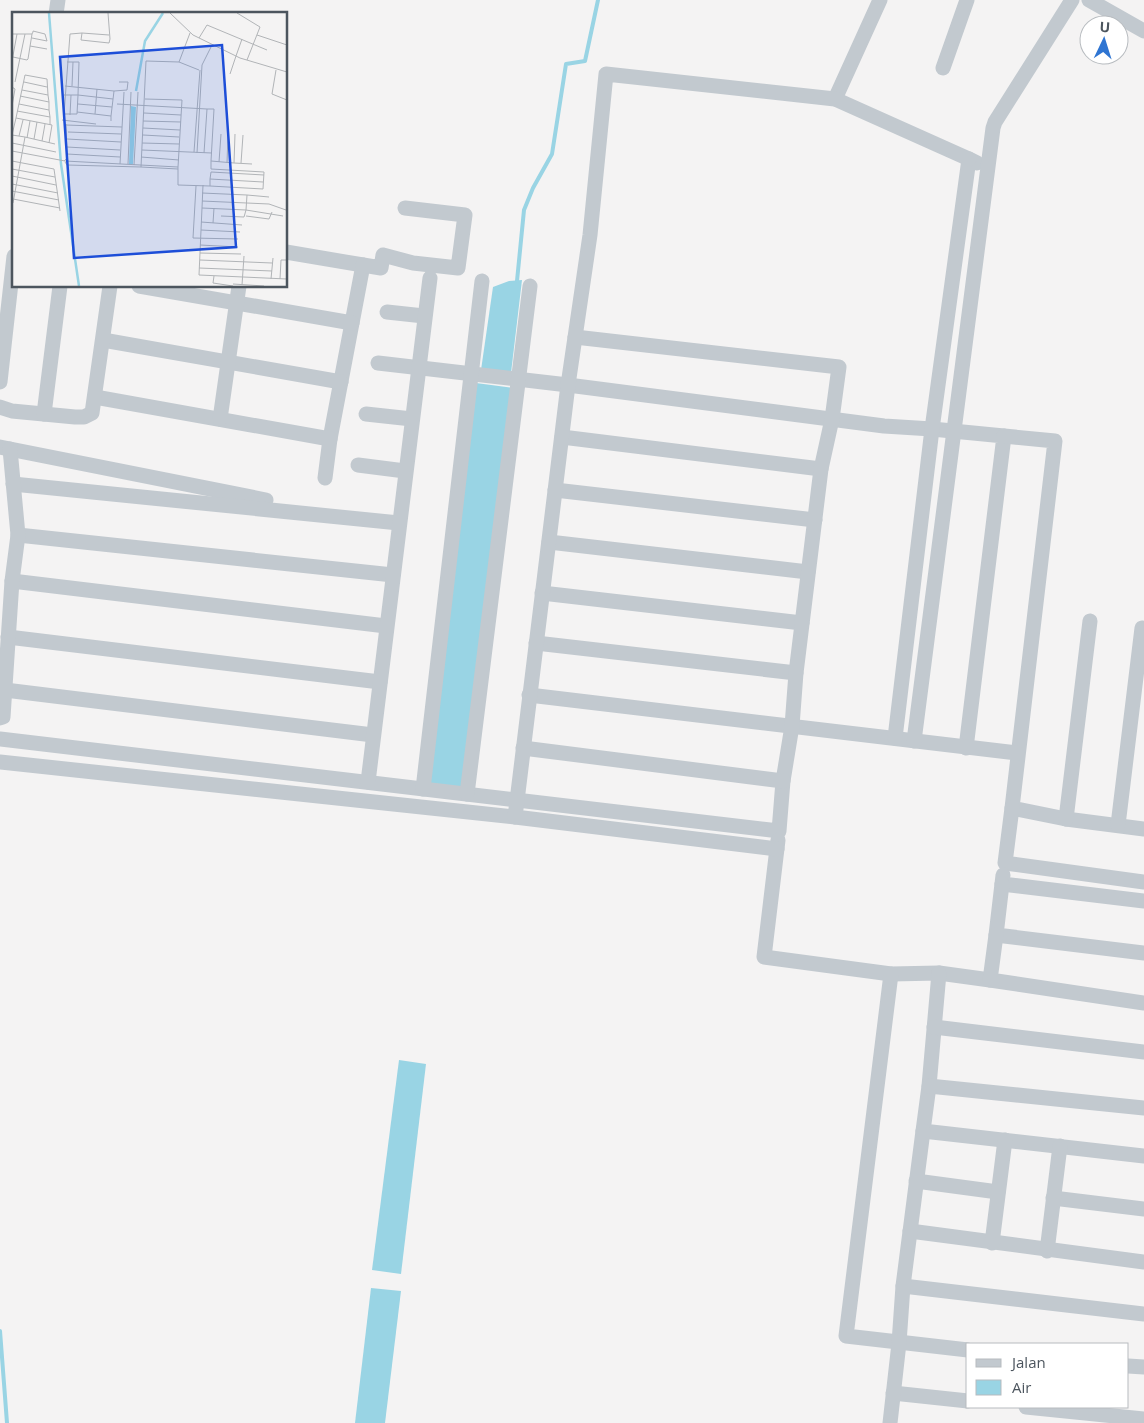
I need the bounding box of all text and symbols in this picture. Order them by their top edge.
inset map [12,12,288,288]
north arrow [1079,15,1129,65]
text: U [1099,17,1111,36]
legend [966,1343,1129,1408]
text: Jalan [1010,1352,1046,1372]
text: Air [1012,1377,1031,1397]

